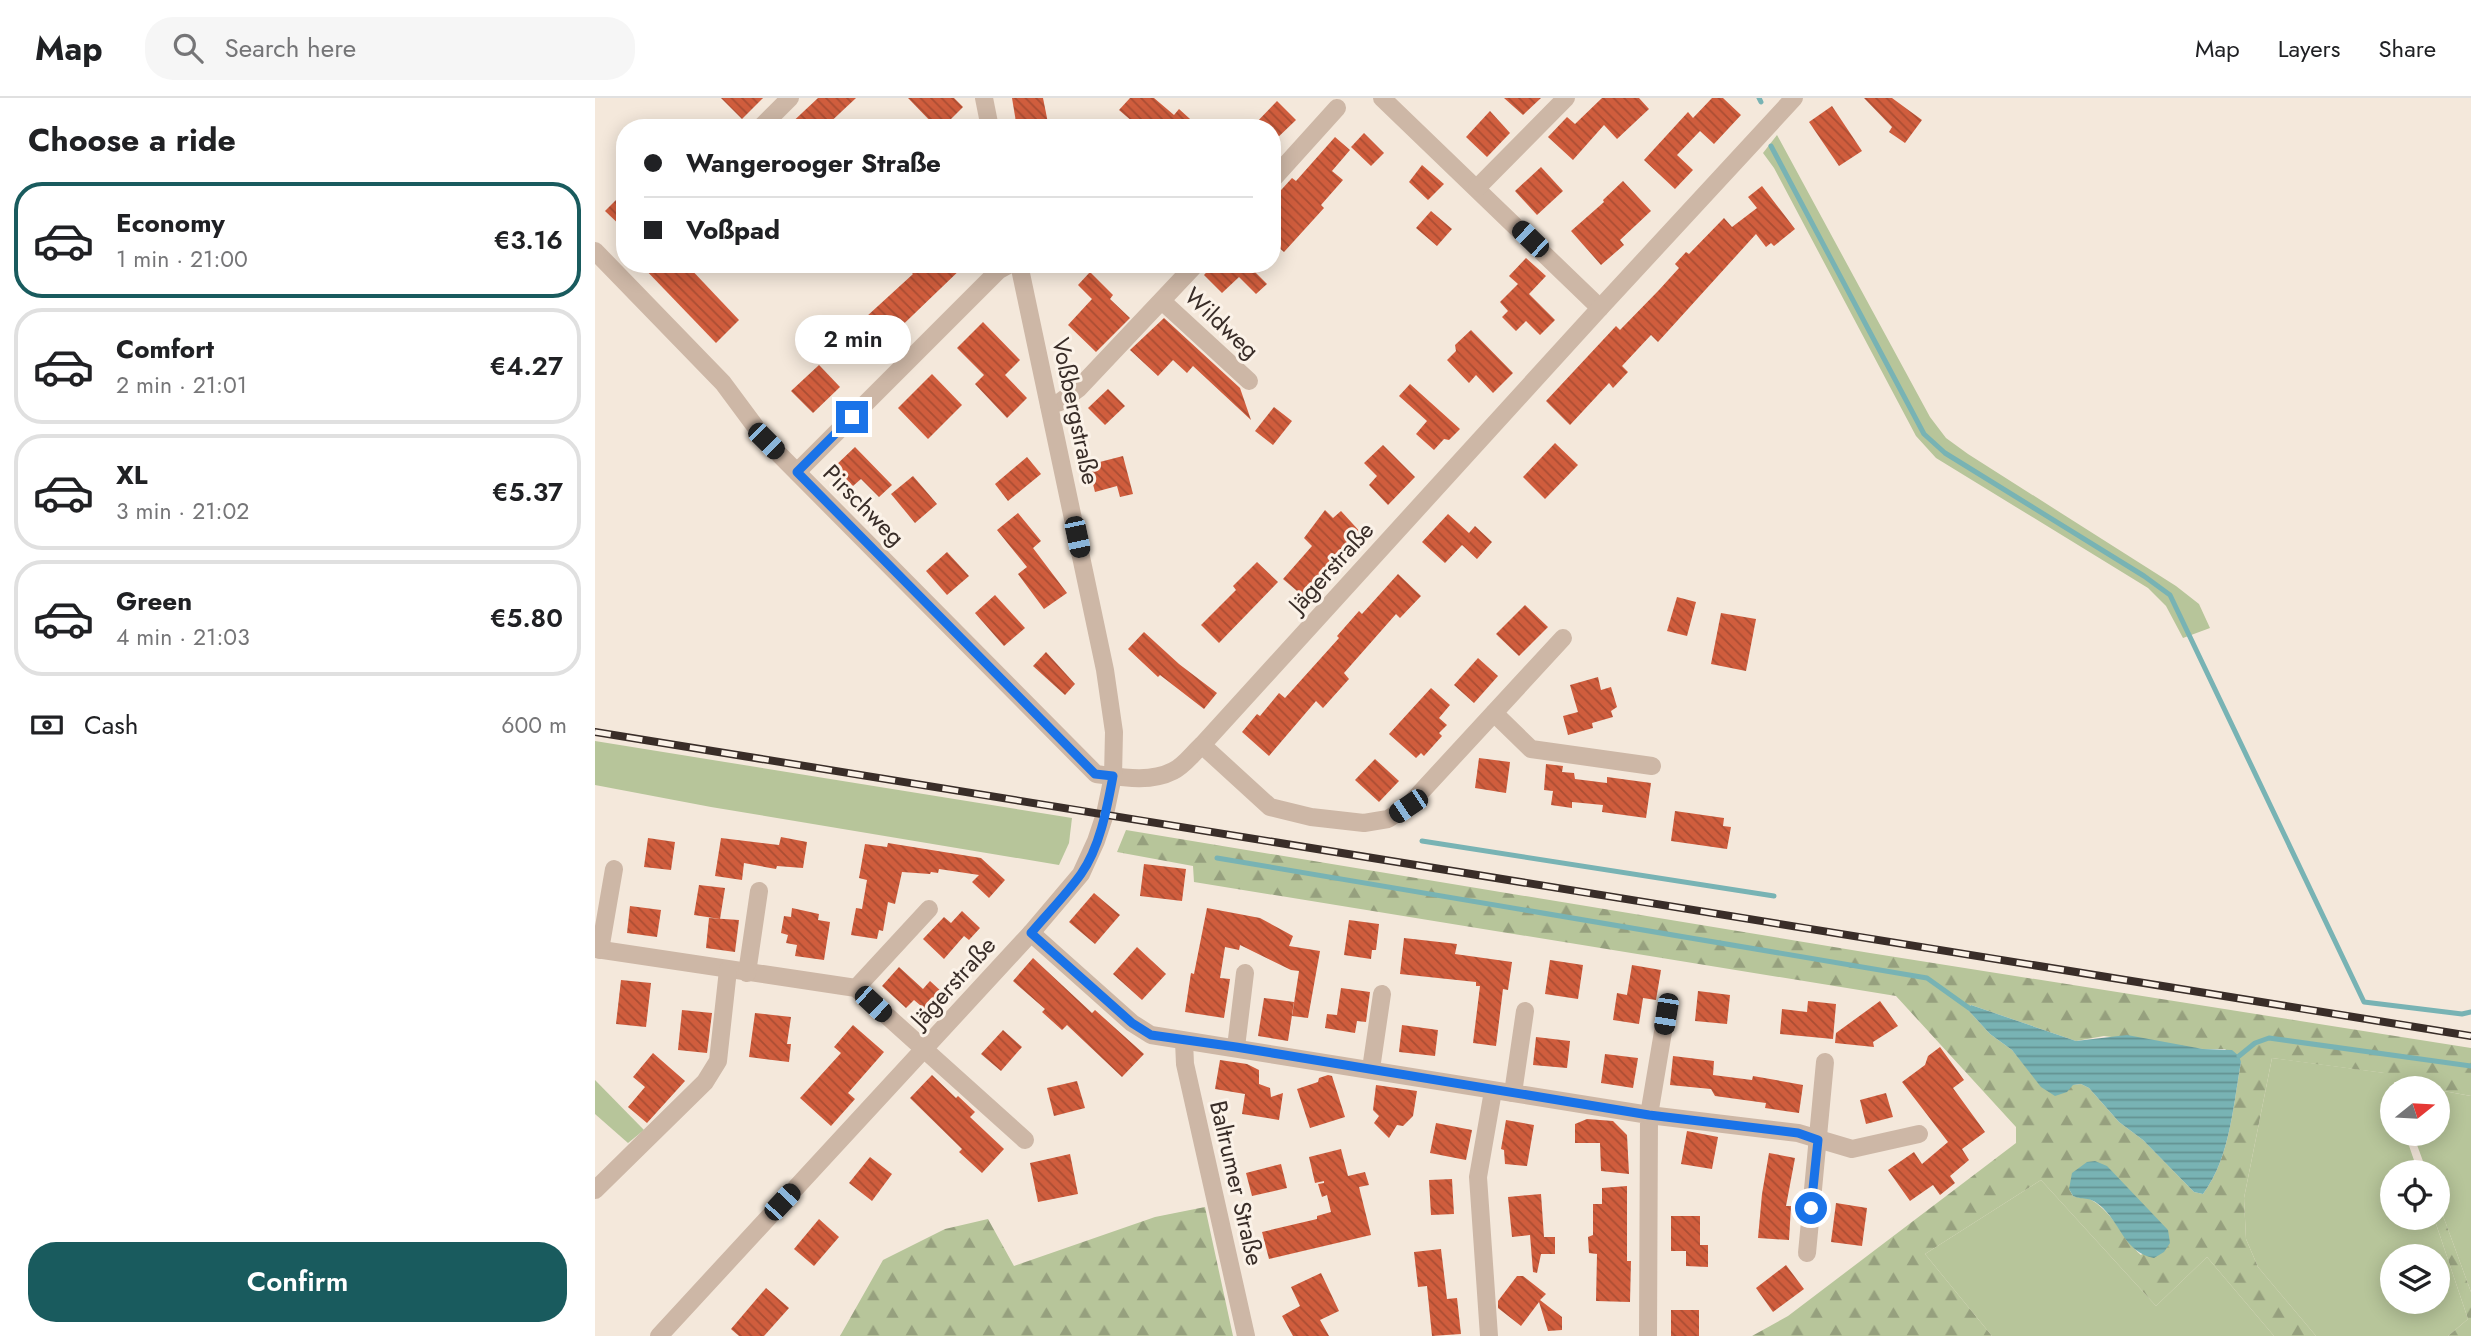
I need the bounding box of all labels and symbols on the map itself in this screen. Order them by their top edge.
car [1508,217,1553,261]
street label: Wildweg [1177,279,1267,367]
callout: 2 min [794,316,910,364]
street label: Voßbergstraße [1043,334,1109,488]
route end [836,401,868,433]
car [744,419,789,463]
street label: Pirschweg [815,456,913,554]
street label: Jägerstraße [1278,513,1382,623]
car [1063,514,1092,560]
car [1385,786,1432,826]
street label: Jägerstraße [900,928,1004,1038]
car [851,982,896,1026]
car [1653,992,1680,1036]
north arrow [2380,1076,2450,1146]
street label: Baltrumer Straße [1201,1097,1273,1269]
car [760,1179,805,1225]
route start [1795,1192,1827,1224]

